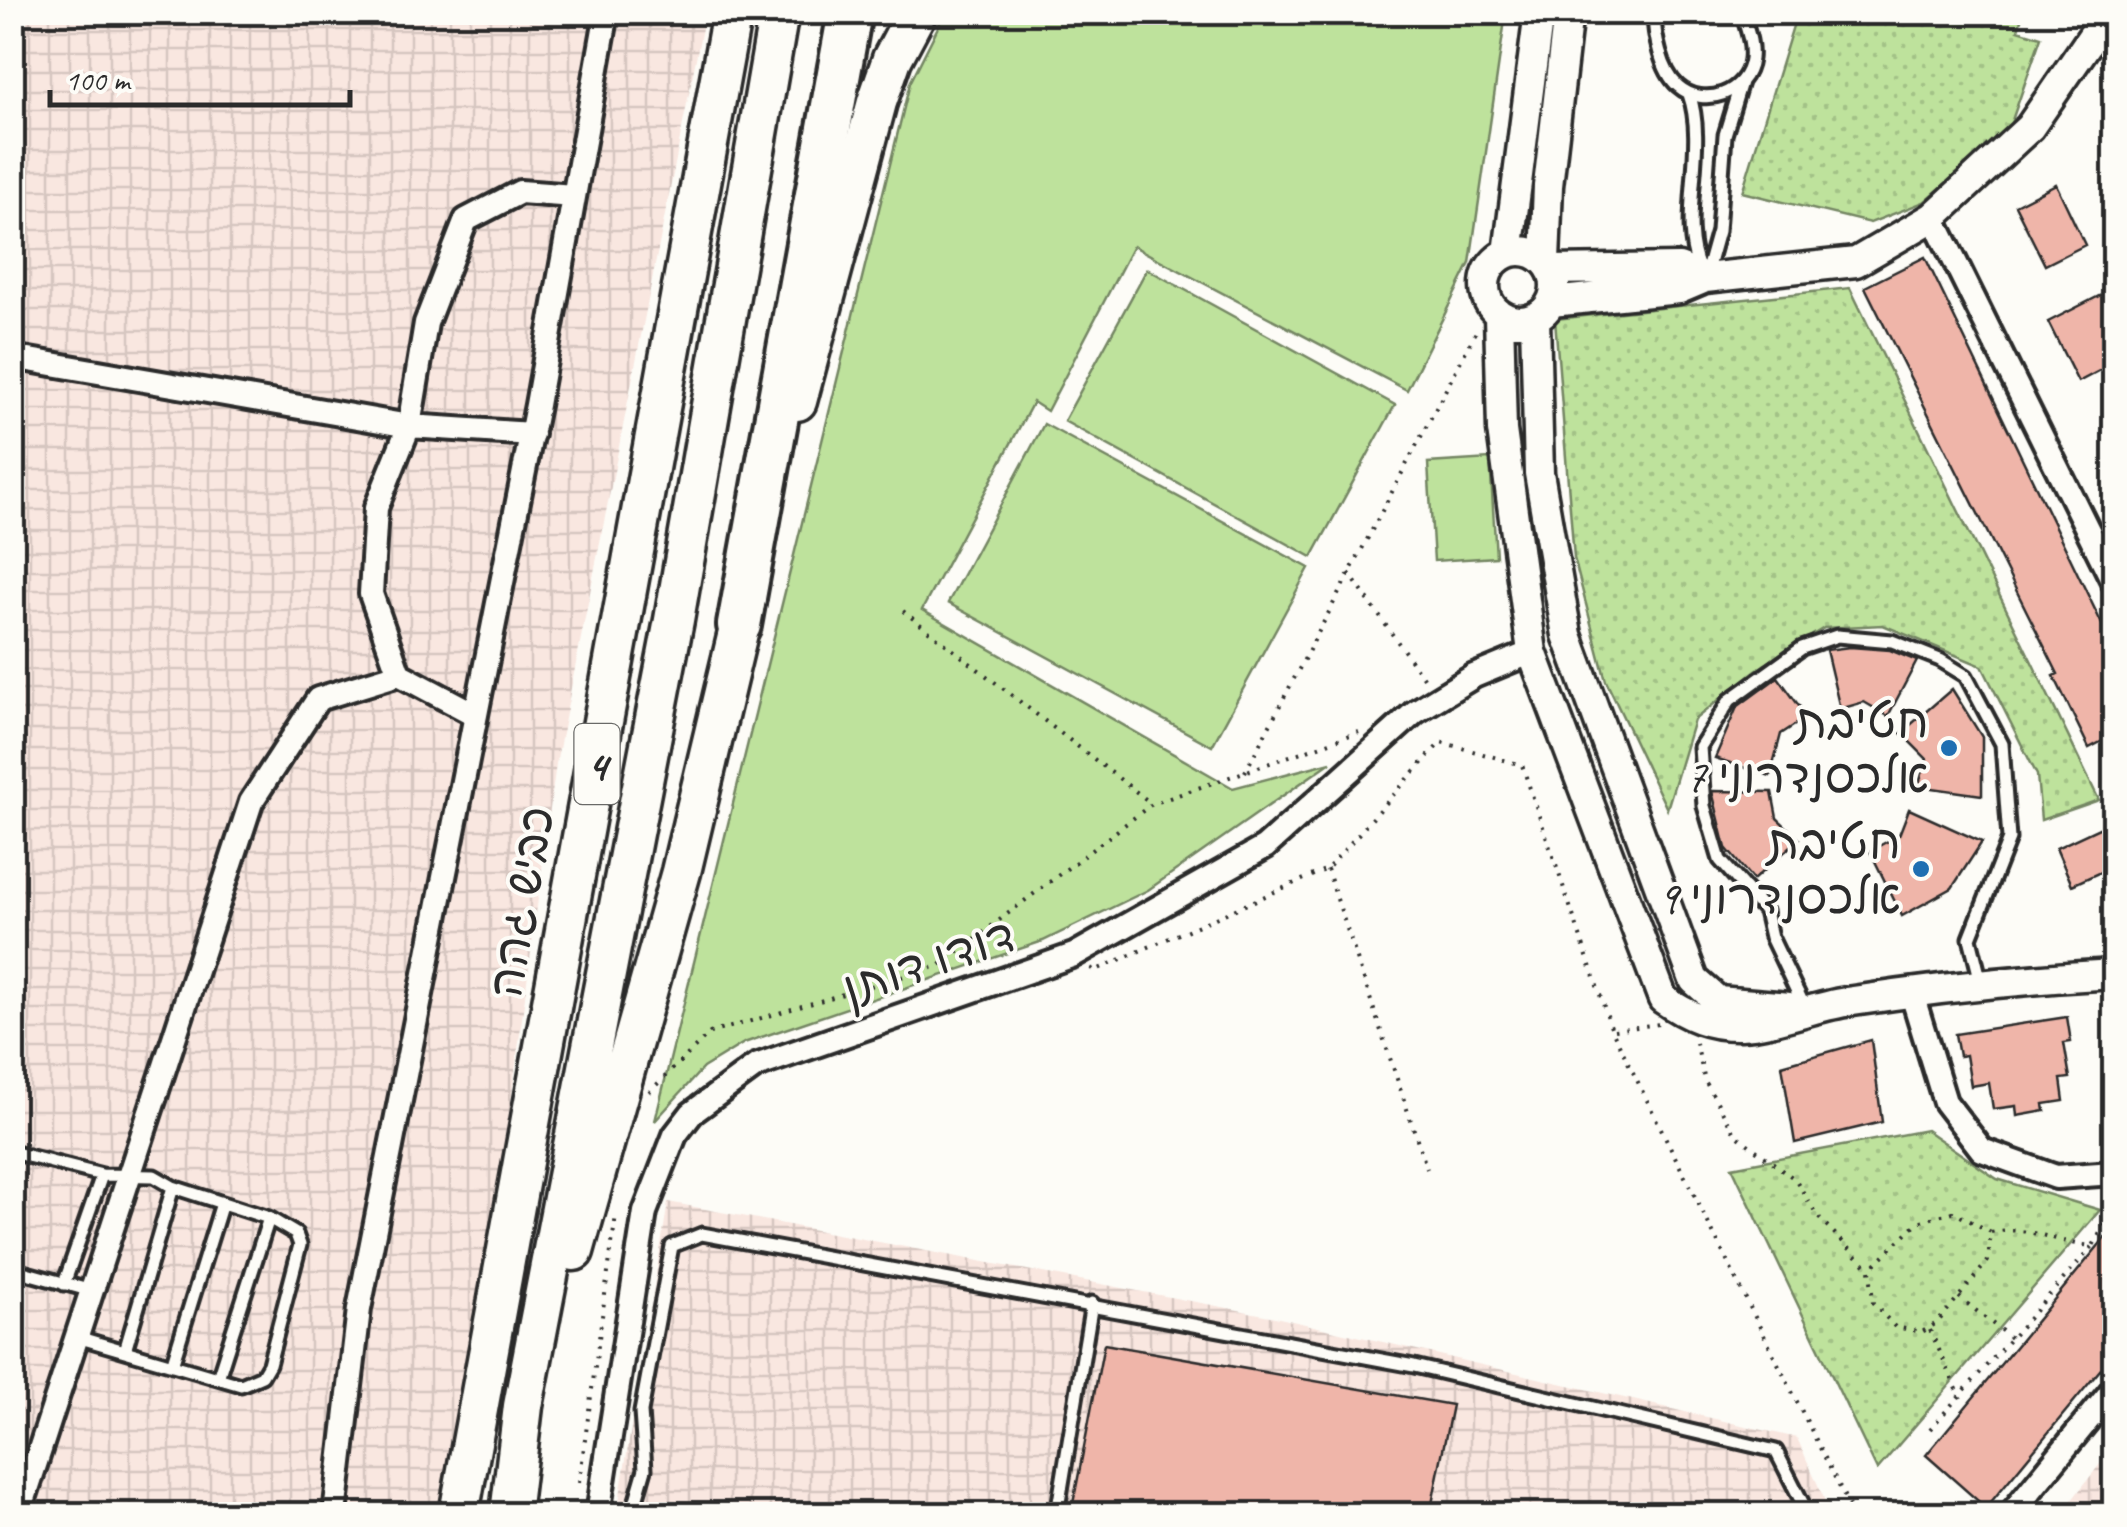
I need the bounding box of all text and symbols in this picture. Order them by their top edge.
scale bar [50,45,350,107]
text: 100 m [65,61,132,99]
place label: חטיבת אלכסנדרוני 7 [1685,691,1929,806]
road number: 4 [574,724,620,804]
marker: חטיבת אלכסנדרוני 7 [1938,737,1960,759]
street label: כביש גהה [475,802,567,1003]
place label: חטיבת אלכסנדרוני 9 [1657,812,1901,927]
marker: חטיבת אלכסנדרוני 9 [1910,858,1932,880]
street label: דודו דותן [834,904,1023,1019]

